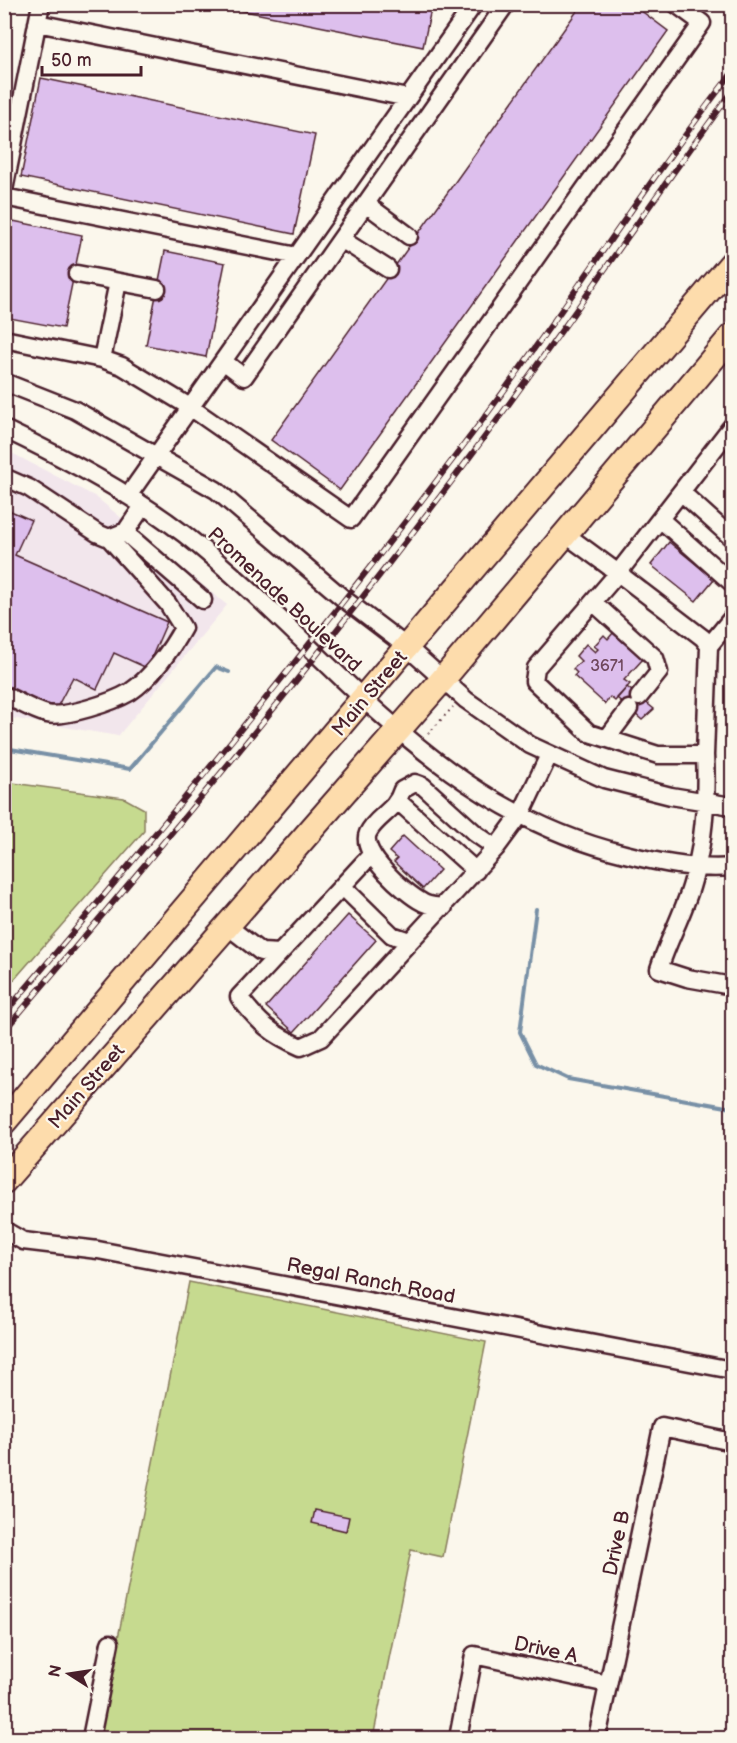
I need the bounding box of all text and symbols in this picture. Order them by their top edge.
scale bar [42,39,141,77]
text: 50 m [51,50,92,71]
street label: Promenade Boulevard [202,522,366,677]
street label: Main Street [327,646,413,741]
house number: 3671 [590,657,624,676]
street label: Main Street [43,1039,130,1134]
street label: Regal Ranch Road [285,1253,457,1309]
street label: Drive B [598,1508,636,1578]
street label: Drive A [512,1632,581,1669]
north arrow [39,1644,99,1704]
text: N [45,1663,66,1679]

